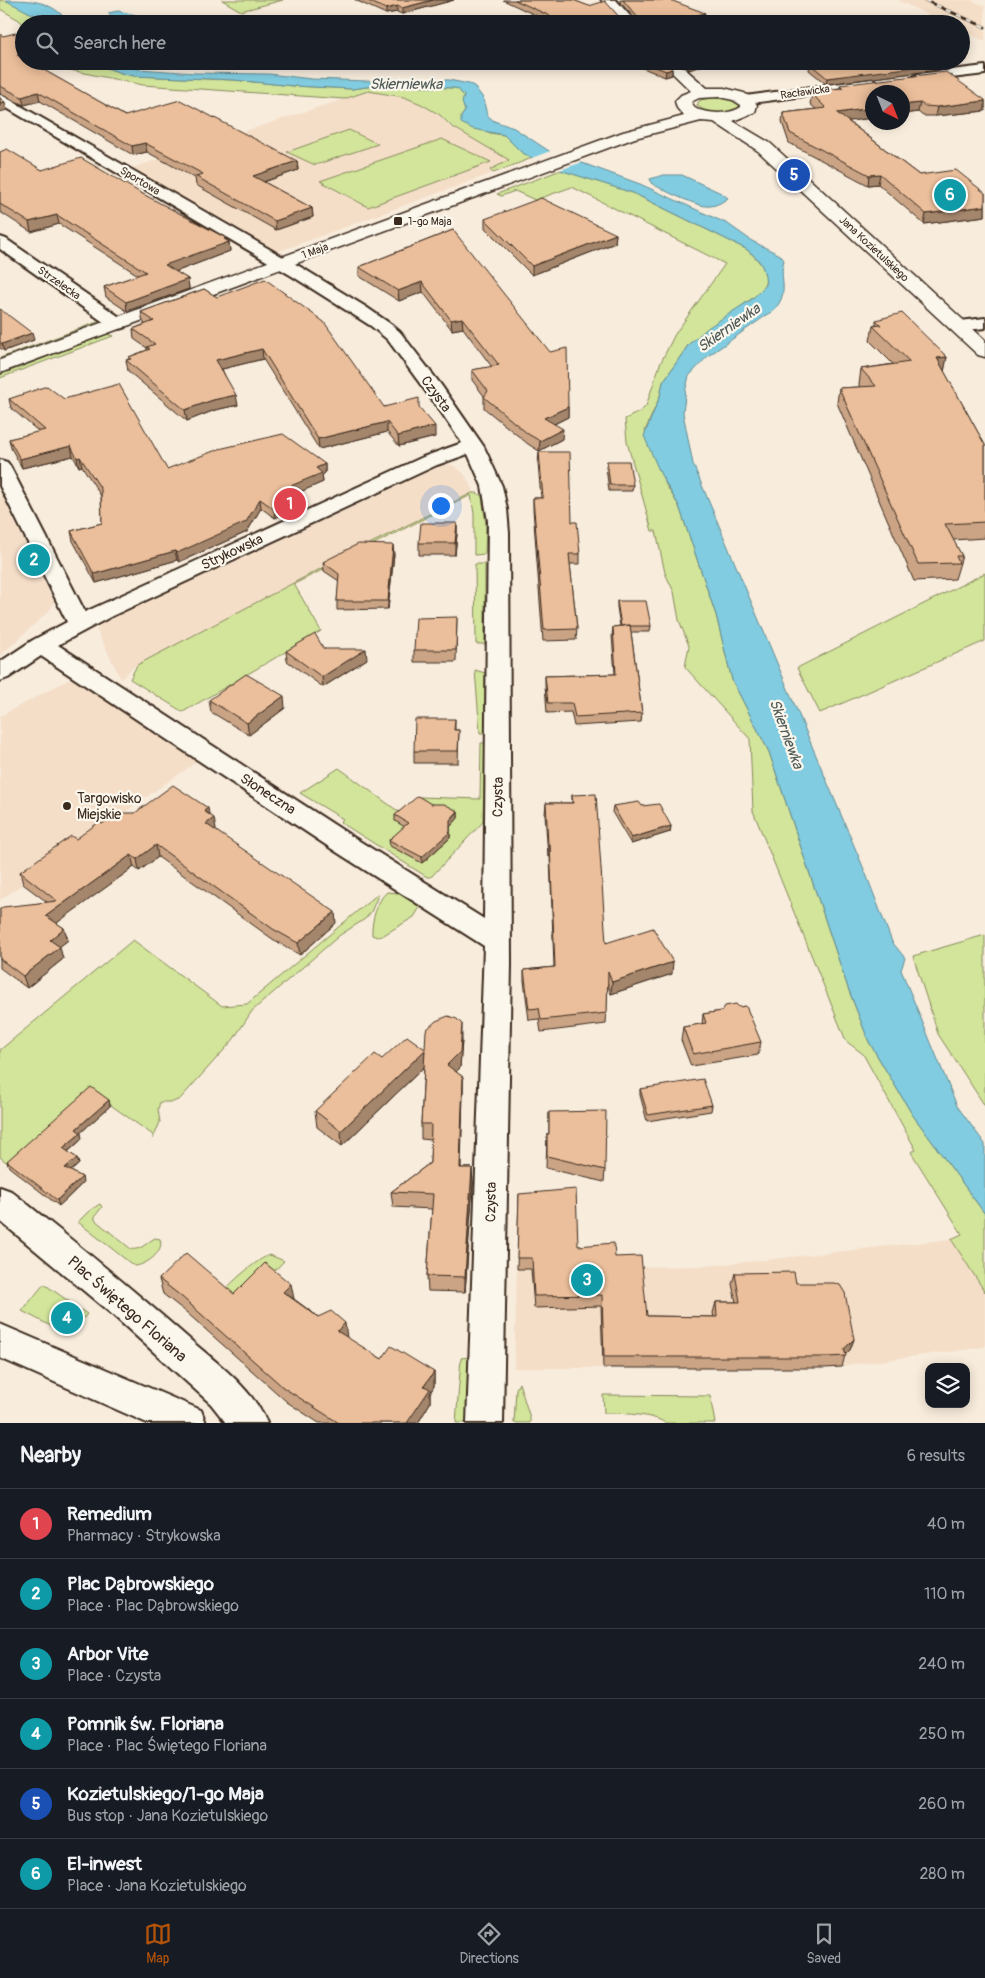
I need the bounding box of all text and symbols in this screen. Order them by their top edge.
search box [15,15,970,70]
icon: search [33,29,61,57]
text: Search here [73,31,166,55]
water label: Skierniewka [370,75,443,94]
street label: Racławicka [780,82,830,102]
north arrow [865,85,910,130]
pin: 5 [778,156,810,194]
street label: Sportowa [118,164,162,198]
pin: 6 [934,176,966,214]
street label: Jana Kozietulskiego [837,213,912,285]
marker: 1-go Maja [392,215,404,227]
place label: 1-go Maja [408,215,452,228]
street label: 1 Maja [300,240,330,262]
street label: Strzelecka [35,264,83,302]
water label: Skierniewka [694,299,765,357]
street label: Czysta [417,373,455,415]
pin: 1 [274,485,306,523]
your location [428,493,454,519]
street label: Strykowska [198,530,266,574]
pin: 2 [18,541,50,579]
water label: Skierniewka [765,697,808,772]
street label: Słoneczna [237,770,299,818]
street label: Czysta [489,777,507,817]
place label: Targowisko Miejskie [77,790,142,823]
marker: Targowisko Miejskie [61,800,73,812]
street label: Czysta [482,1182,500,1222]
street label: Plac Świętego Floriana [63,1252,191,1366]
pin: 3 [571,1261,603,1299]
pin: 4 [51,1299,83,1337]
map controls [925,1363,970,1408]
button: layers [925,1363,970,1408]
text: Nearby [20,1442,81,1469]
text: 6 results [907,1446,965,1466]
text: Remedium [67,1502,152,1526]
text: 1 [33,1514,39,1534]
text: 40 m [927,1514,965,1534]
text: Pharmacy · Strykowska [67,1526,221,1546]
text: Plac Dąbrowskiego [67,1572,214,1596]
text: 2 [32,1584,40,1604]
text: 110 m [924,1584,965,1604]
text: Place · Plac Dąbrowskiego [67,1596,239,1616]
text: Arbor Vite [67,1642,148,1666]
text: 3 [32,1654,40,1674]
text: 240 m [918,1654,965,1674]
text: Place · Czysta [67,1666,161,1686]
text: Pomnik św. Floriana [67,1712,224,1736]
text: 4 [31,1724,41,1744]
text: 250 m [919,1724,965,1744]
text: Place · Plac Świętego Floriana [67,1736,267,1756]
text: Kozietulskiego/1-go Maja [67,1782,264,1806]
text: 5 [32,1794,40,1814]
text: 260 m [918,1794,965,1814]
text: Bus stop · Jana Kozietulskiego [67,1806,268,1826]
text: El-inwest [67,1852,142,1876]
text: 6 [31,1864,41,1884]
text: 280 m [919,1864,965,1884]
text: Place · Jana Kozietulskiego [67,1876,247,1896]
tab: Map [144,1920,172,1967]
tab: Directions [459,1920,519,1967]
tab: Saved [806,1920,841,1967]

